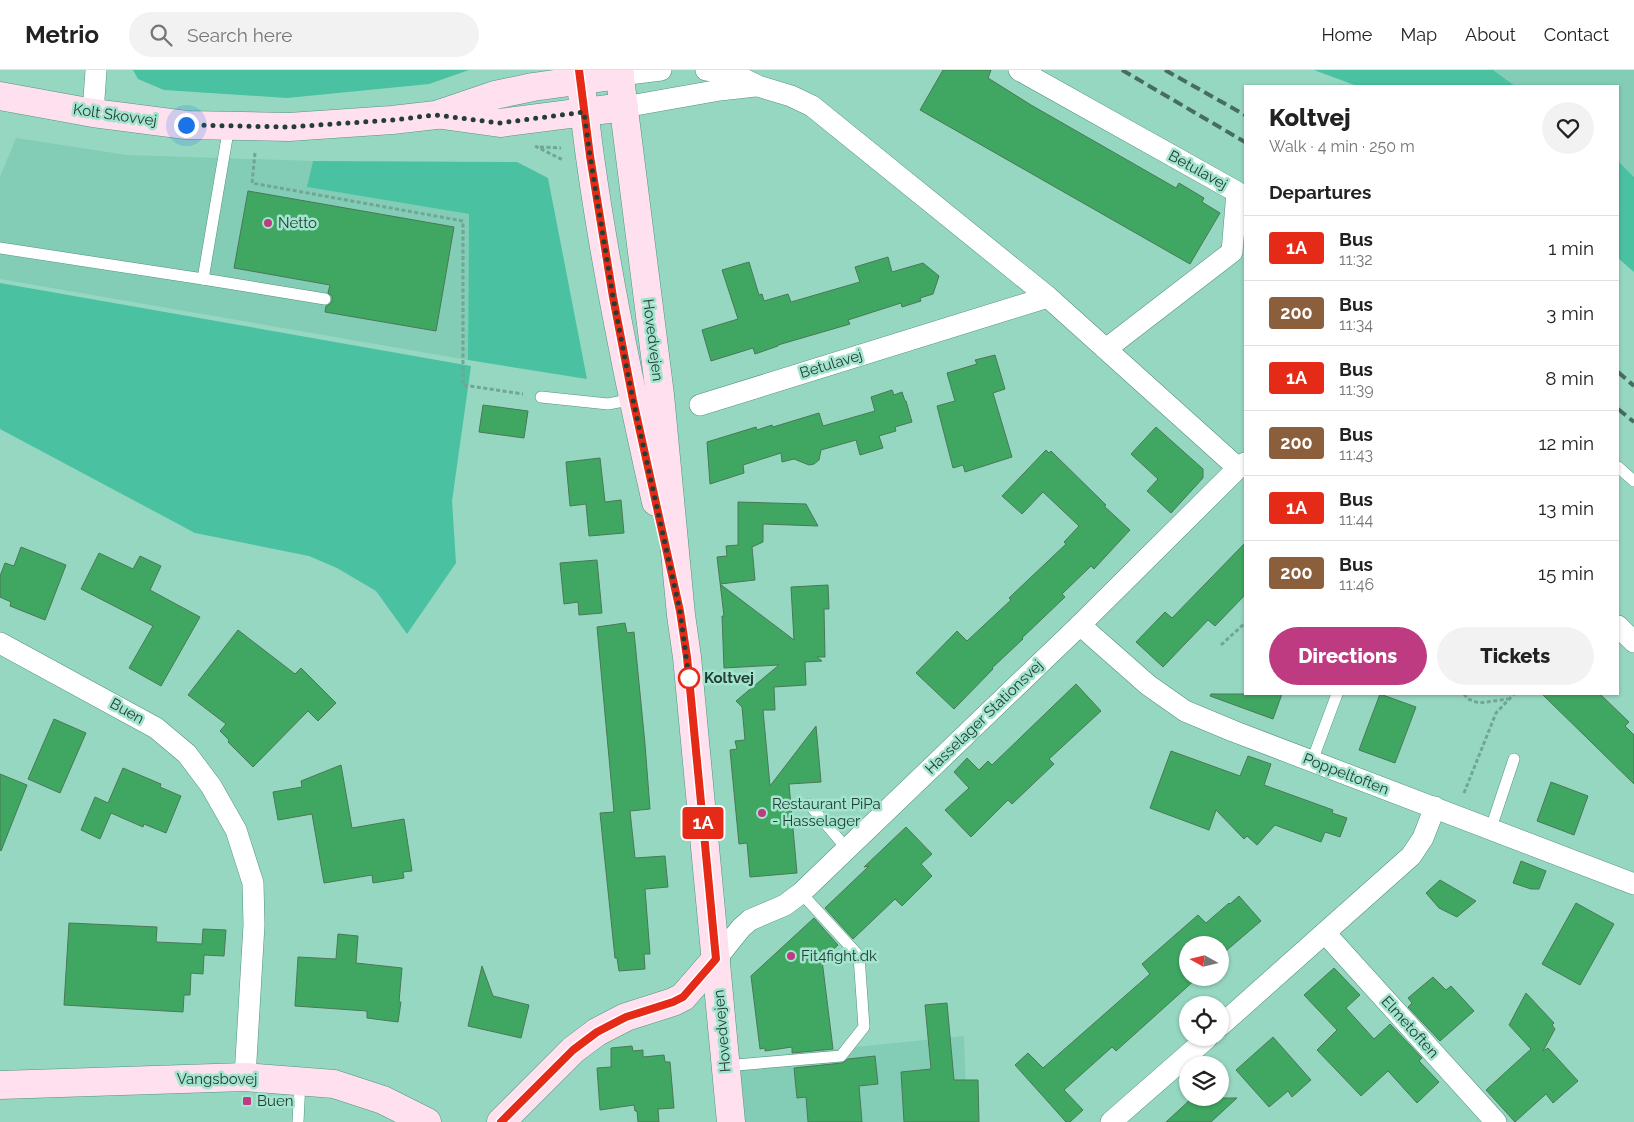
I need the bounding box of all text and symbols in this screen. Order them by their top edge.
search box [129,12,479,57]
text: Metrio [25,20,99,49]
icon: search [147,21,175,49]
text: Search here [187,24,292,46]
text: Home [1321,24,1372,45]
text: Map [1400,24,1437,45]
text: About [1465,24,1516,45]
text: Contact [1544,24,1609,45]
street label: Kolt Skovvej [72,100,158,130]
button: heart [1542,102,1594,154]
text: Koltvej [1269,103,1351,132]
your location [174,113,199,138]
text: Walk · 4 min · 250 m [1269,137,1415,156]
street label: Betulavej [1165,146,1231,194]
text: Departures [1269,181,1371,203]
place label: Netto [278,214,317,232]
marker: Netto [262,217,274,229]
text: Bus [1339,228,1373,250]
text: 1A [1286,237,1307,258]
text: 1 min [1548,237,1594,259]
text: 11:32 [1339,250,1373,269]
text: Bus [1339,293,1373,315]
street label: Hovedvejen [639,298,667,382]
text: 200 [1280,302,1313,323]
text: 3 min [1546,302,1594,324]
text: 11:34 [1339,315,1373,334]
street label: Betulavej [797,346,865,382]
text: Bus [1339,358,1373,380]
text: 1A [1286,367,1307,388]
text: 8 min [1545,367,1594,389]
text: 11:39 [1339,380,1374,399]
text: Bus [1339,423,1373,445]
text: 200 [1280,432,1313,453]
text: 12 min [1538,432,1594,454]
text: 11:43 [1339,445,1373,464]
text: Bus [1339,488,1373,510]
text: 1A [1286,497,1307,518]
text: 13 min [1538,497,1594,519]
text: 11:44 [1339,510,1373,529]
text: Bus [1339,553,1373,575]
text: 200 [1280,562,1313,583]
text: 15 min [1538,562,1594,584]
text: 11:46 [1339,575,1374,594]
button: Directions [1269,627,1427,685]
button: Tickets [1437,627,1594,685]
street label: Hasselager Stationsvej [921,656,1047,778]
marker: Koltvej [678,667,700,689]
place label: Koltvej [704,669,754,687]
street label: Buen [107,694,147,728]
street label: Poppeltoften [1300,749,1392,799]
place label: Restaurant PiPa - Hasselager [772,795,881,830]
line badge: 1A [680,807,726,839]
marker: Restaurant PiPa - Hasselager [756,807,768,819]
text: 1A [692,812,714,833]
north arrow [1179,936,1229,986]
map controls [1179,936,1229,1106]
place label: Fit4fight.dk [801,947,877,965]
marker: Fit4fight.dk [785,950,797,962]
street label: Hovedvejen [709,989,735,1073]
street label: Elmetoften [1378,992,1442,1062]
button: locate [1179,996,1229,1046]
button: layers [1179,1056,1229,1106]
street label: Vangsbovej [177,1070,257,1088]
place label: Buen [257,1092,293,1110]
marker: Buen [241,1095,253,1107]

